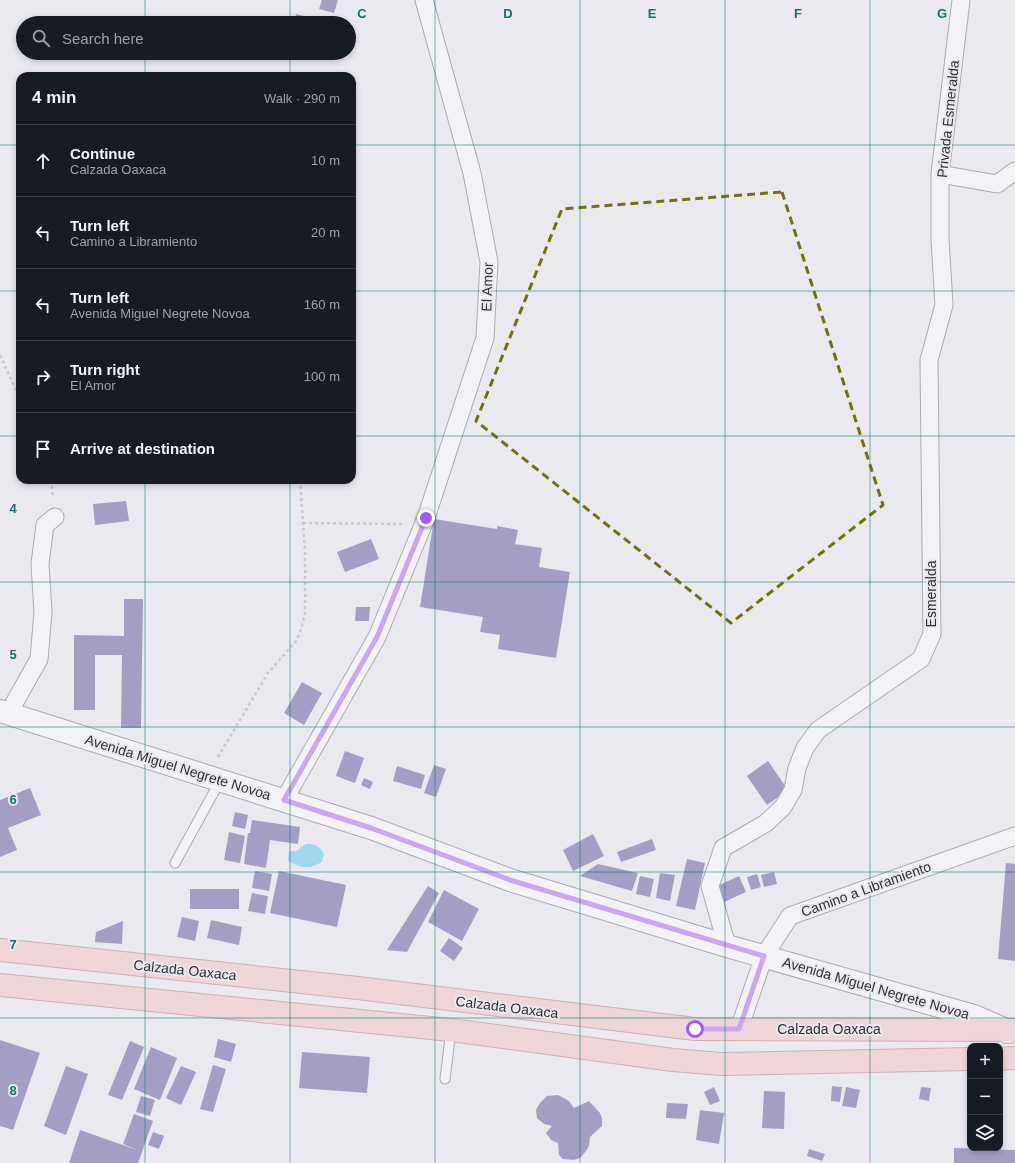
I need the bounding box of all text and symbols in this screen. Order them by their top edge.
text: C [357,6,367,21]
text: D [503,6,513,21]
text: E [648,6,657,21]
text: F [794,6,802,21]
text: G [937,6,947,21]
search box [16,16,356,60]
icon: search [30,27,52,49]
text: Search here [62,30,144,47]
street label: Privada Esmeralda [934,59,962,179]
text: 4 min [32,88,76,107]
text: Walk · 290 m [264,91,340,106]
text: Continue [70,145,135,162]
icon: ahead [32,150,54,172]
text: 10 m [311,153,340,168]
text: Calzada Oaxaca [70,162,166,177]
text: Turn left [70,217,129,234]
icon: left [32,222,54,244]
text: 20 m [311,225,340,240]
text: Camino a Libramiento [70,234,197,249]
street label: El Amor [478,262,496,312]
text: Turn left [70,289,129,306]
icon: left [32,294,54,316]
text: 160 m [304,297,340,312]
text: Avenida Miguel Negrete Novoa [70,306,250,321]
text: Turn right [70,361,140,378]
icon: right [32,366,54,388]
text: 100 m [304,369,340,384]
text: El Amor [70,378,116,393]
icon: arrive [32,438,54,460]
text: Arrive at destination [70,440,215,457]
text: 4 [9,501,17,516]
route end [417,509,435,527]
street label: Esmeralda [923,560,939,627]
text: 5 [9,647,17,662]
street label: Avenida Miguel Negrete Novoa [83,731,273,803]
text: 6 [9,792,17,807]
street label: Camino a Libramiento [799,858,933,920]
text: 7 [9,937,17,952]
street label: Avenida Miguel Negrete Novoa [781,954,971,1022]
street label: Calzada Oaxaca [133,957,238,983]
street label: Calzada Oaxaca [455,993,560,1021]
route start [686,1020,704,1038]
street label: Calzada Oaxaca [777,1021,881,1037]
map controls [967,1043,1003,1151]
button: + [967,1043,1003,1079]
button: − [967,1079,1003,1115]
text: 8 [9,1083,17,1098]
button: layers [967,1115,1003,1151]

